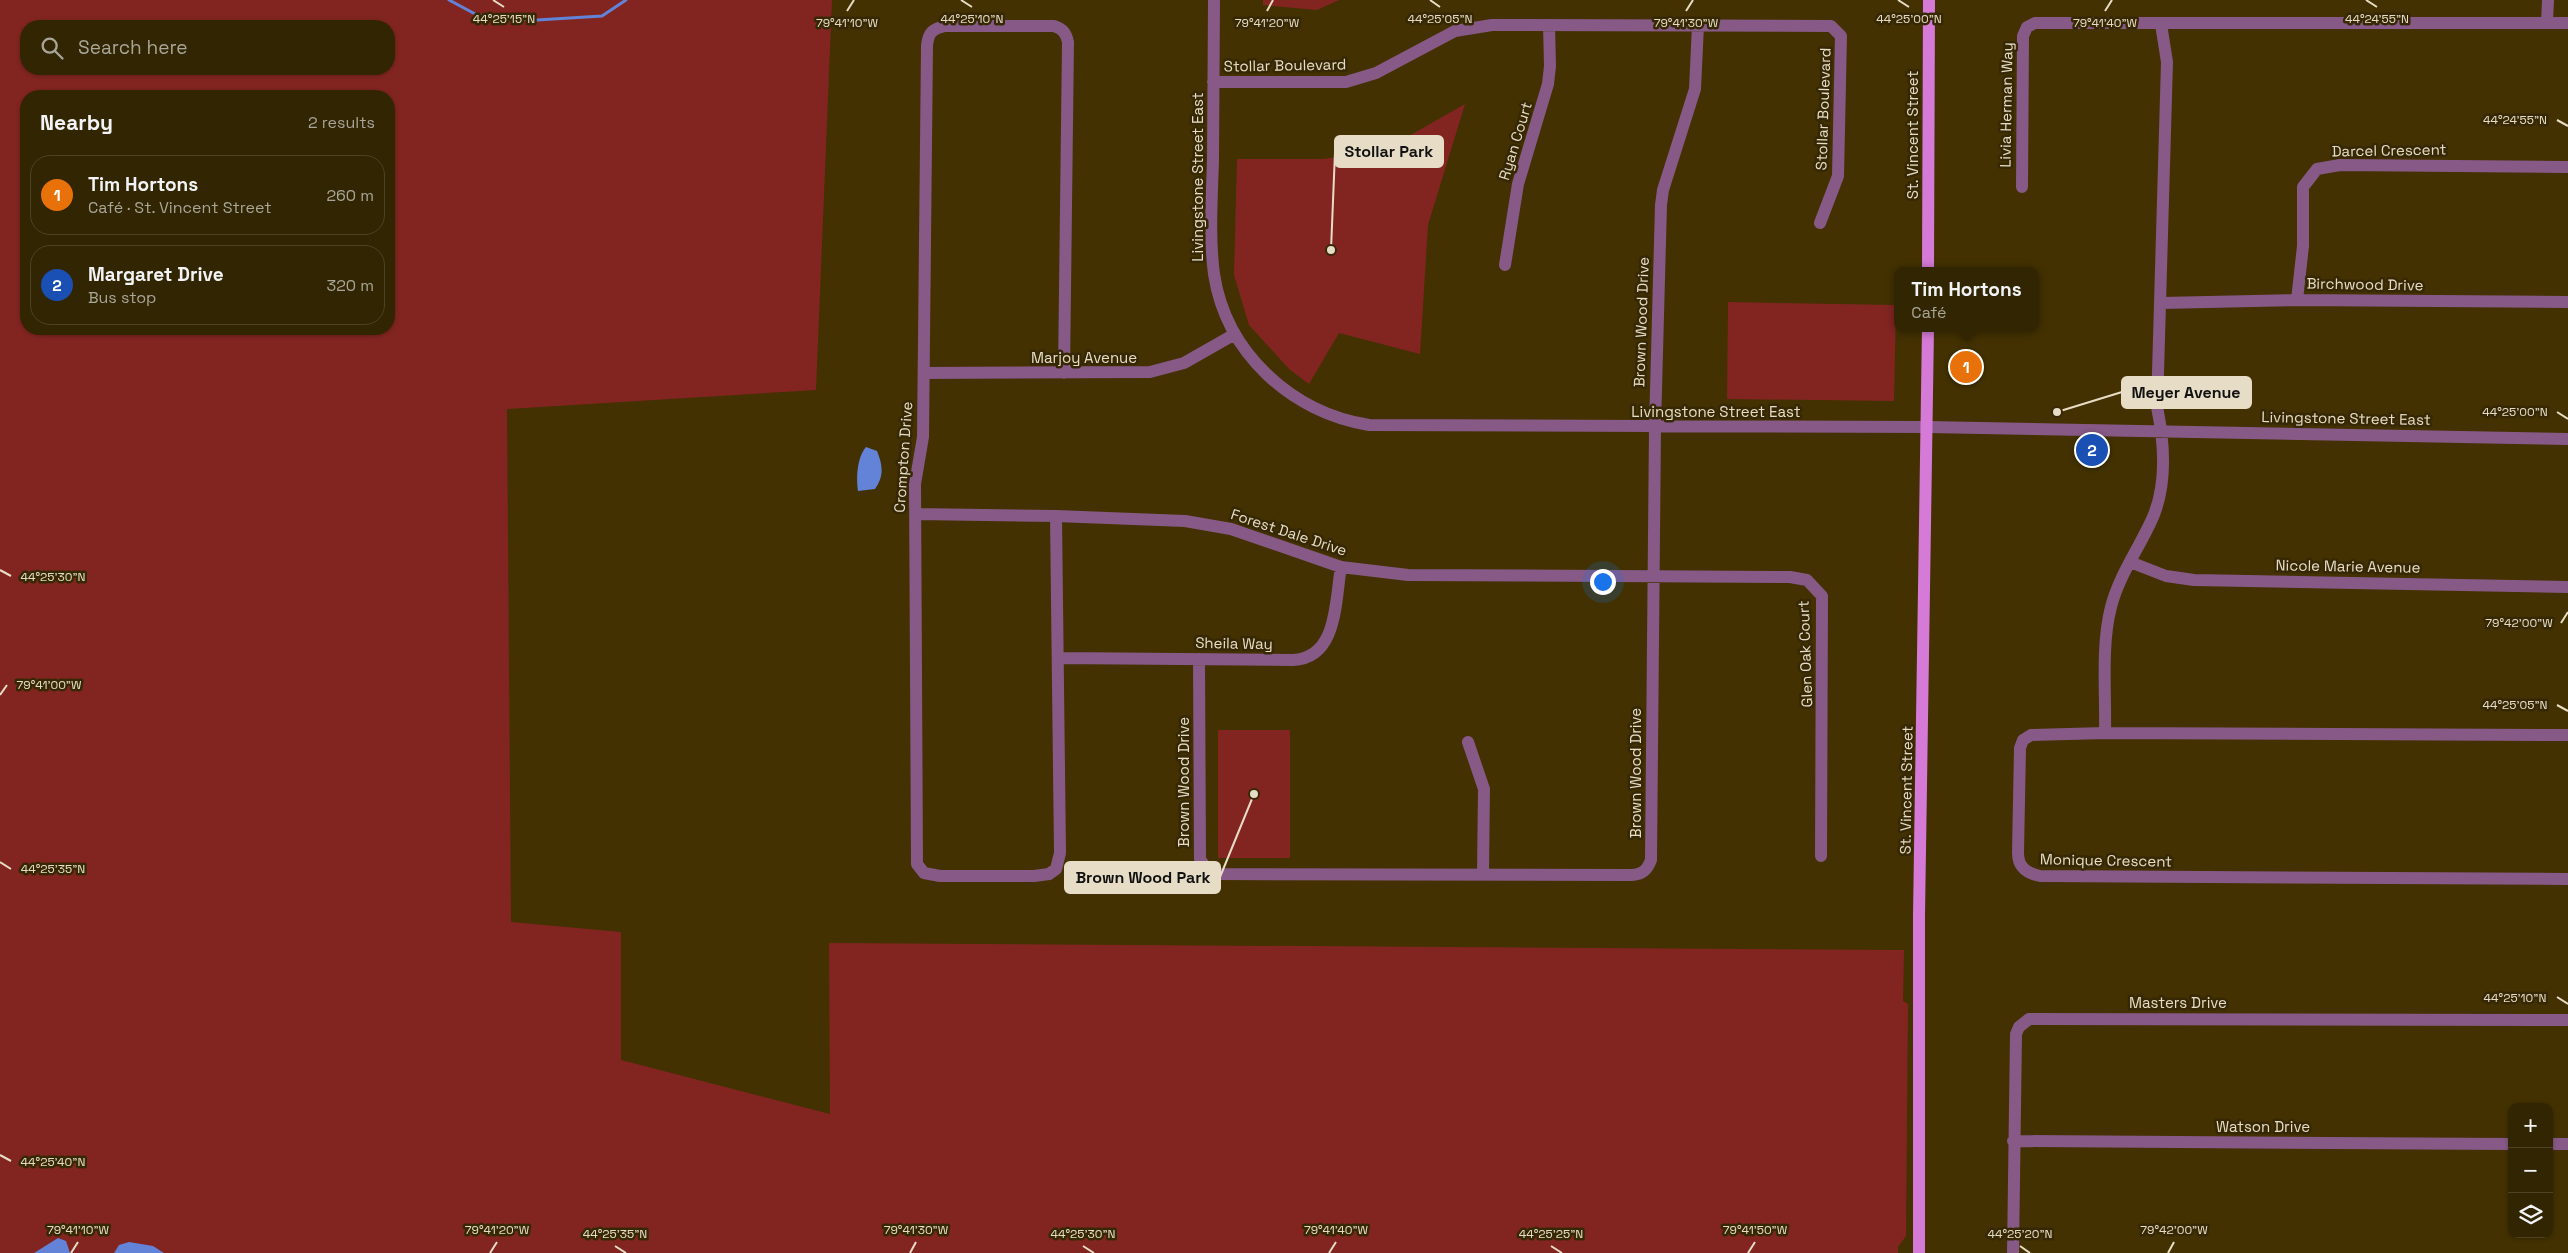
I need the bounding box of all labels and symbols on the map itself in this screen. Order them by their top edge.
text: 44°25'15"N [473,11,535,27]
text: 44°25'10"N [941,11,1003,27]
text: 44°25'05"N [1408,11,1472,27]
text: 44°25'00"N [1876,11,1942,27]
text: 44°24'55"N [2345,11,2409,27]
text: 79°41'10"W [816,15,879,31]
text: 79°41'20"W [1235,15,1300,31]
text: 79°41'30"W [1654,15,1719,31]
text: 79°41'40"W [2073,15,2138,31]
street label: Livia Herman Way [1995,42,2017,168]
street label: Stollar Boulevard [1811,47,1835,171]
street label: Stollar Boulevard [1223,54,1347,76]
street label: St. Vincent Street [1903,71,1922,199]
street label: Livingstone Street East [1188,92,1207,262]
street label: Ryan Court [1494,99,1536,182]
text: 44°24'55"N [2483,112,2547,128]
callout: Stollar Park [1335,136,1443,167]
street label: Darcel Crescent [2331,139,2447,161]
text: Stollar Park [1345,141,1433,162]
street label: Brown Wood Drive [1629,256,1653,387]
street label: Birchwood Drive [2306,273,2424,295]
street label: Marjoy Avenue [1031,348,1137,367]
pin: 1 [1950,348,1982,386]
callout: Meyer Avenue [2122,377,2251,408]
text: Meyer Avenue [2131,382,2241,403]
street label: Crompton Drive [890,401,916,513]
street label: Livingstone Street East [1631,402,1801,421]
text: 44°25'00"N [2482,404,2548,420]
street label: Livingstone Street East [2261,407,2431,429]
pin: 2 [2076,431,2108,469]
street label: Forest Dale Drive [1229,504,1350,560]
street label: Nicole Marie Avenue [2275,555,2421,577]
text: 44°25'30"N [20,569,86,585]
your location [1590,569,1616,595]
street label: Glen Oak Court [1794,600,1816,708]
text: 79°42'00"W [2485,615,2553,631]
street label: Sheila Way [1195,633,1273,653]
text: 79°41'00"W [17,677,82,693]
text: 44°25'05"N [2483,697,2547,713]
street label: Brown Wood Drive [1626,708,1645,838]
street label: Brown Wood Drive [1174,717,1193,847]
street label: St. Vincent Street [1895,725,1917,854]
street label: Monique Crescent [2040,849,2172,871]
text: 44°25'35"N [21,861,85,877]
callout: Brown Wood Park [1065,862,1220,893]
text: Brown Wood Park [1075,867,1211,888]
text: 44°25'10"N [2484,990,2546,1006]
street label: Masters Drive [2129,993,2227,1012]
street label: Watson Drive [2216,1117,2310,1136]
text: 44°25'40"N [21,1154,85,1170]
text: 79°41'10"W [47,1222,110,1238]
text: 79°41'20"W [465,1222,530,1238]
text: 79°41'30"W [884,1222,949,1238]
text: 79°41'40"W [1304,1222,1369,1238]
text: 79°41'50"W [1723,1222,1788,1238]
text: 79°42'00"W [2140,1222,2208,1238]
text: 44°25'35"N [583,1226,647,1242]
text: 44°25'30"N [1050,1226,1116,1242]
text: 44°25'25"N [1519,1226,1583,1242]
text: 44°25'20"N [1987,1226,2053,1242]

